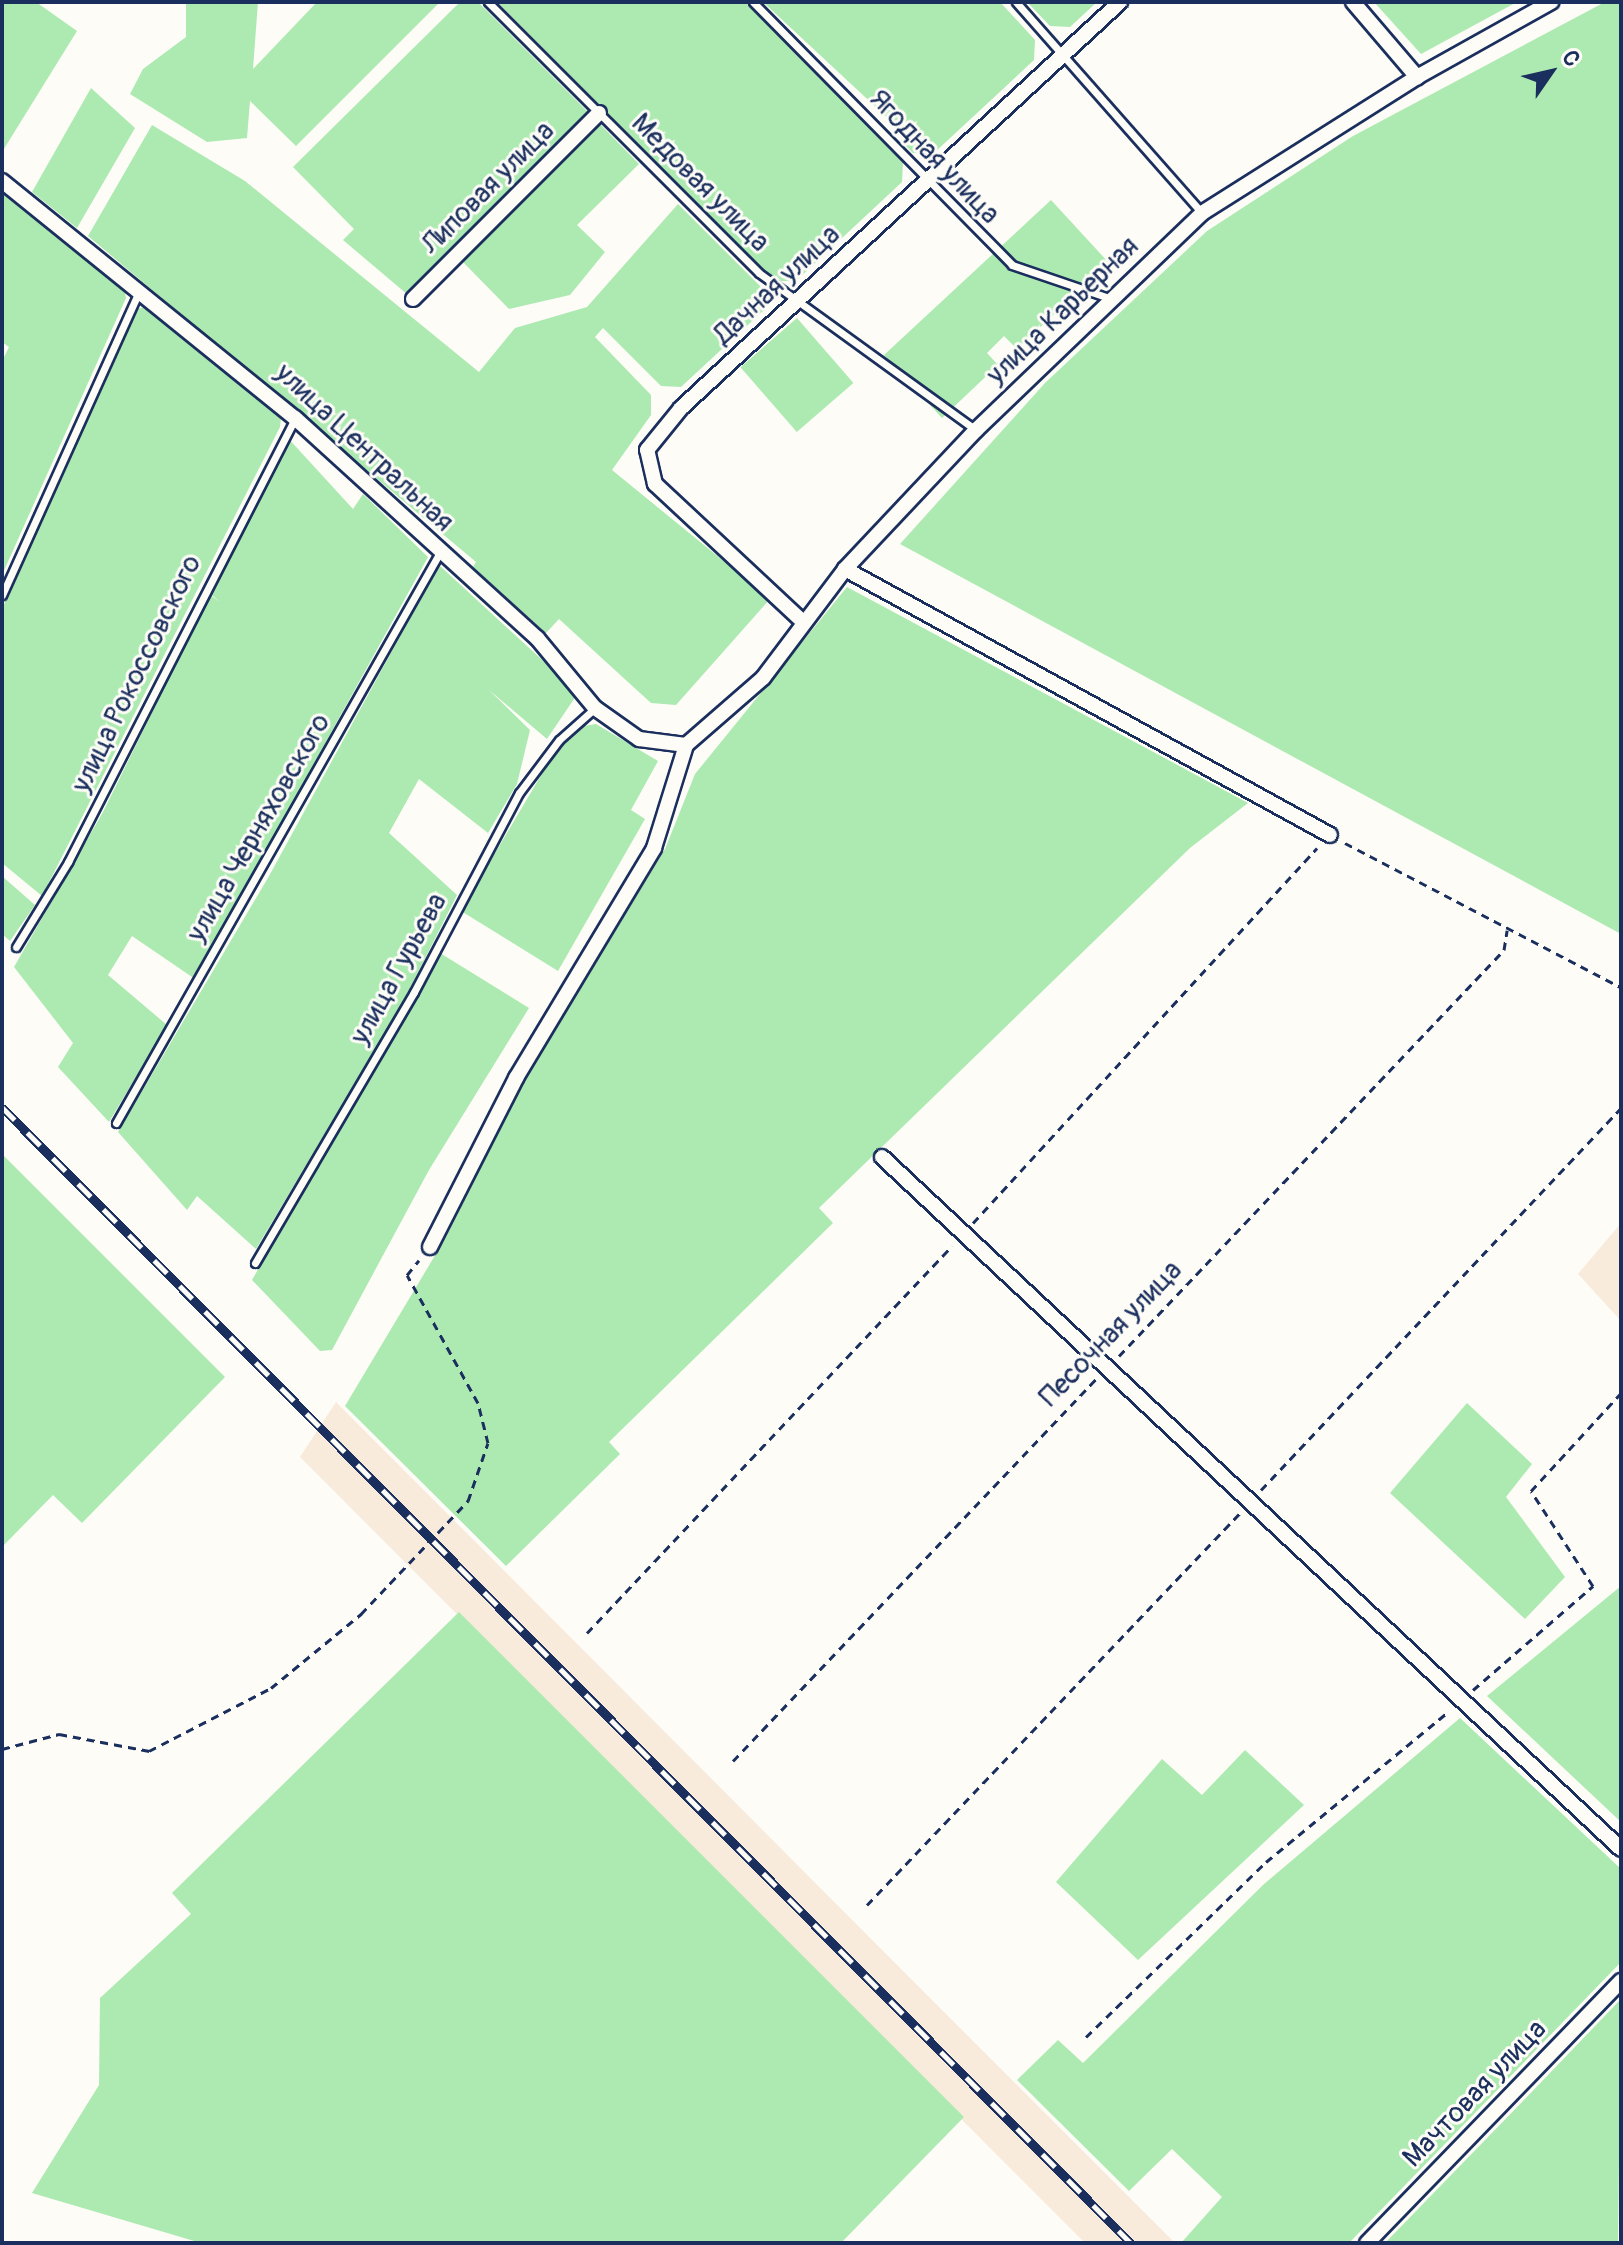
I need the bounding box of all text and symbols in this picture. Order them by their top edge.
north arrow [1511,32,1591,112]
text: С [1555,45,1586,72]
street label: Ягодная улица [862,83,1006,231]
street label: Медовая улица [624,107,776,259]
street label: Липовая улица [414,114,562,262]
street label: Дачная улица [707,218,847,352]
street label: улица Карьерная [980,230,1146,392]
street label: улица Центральная [268,357,460,539]
street label: улица Рокоссовского [65,550,209,798]
street label: улица Черняховского [180,708,338,948]
street label: улица Гурьева [344,887,454,1051]
street label: Песочная улица [1033,1254,1189,1414]
street label: Мачтовая улица [1396,2013,1554,2175]

